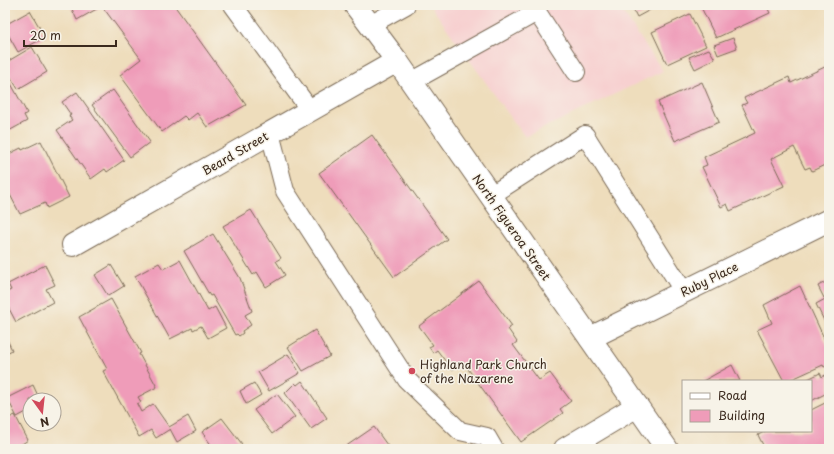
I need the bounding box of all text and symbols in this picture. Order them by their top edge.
scale bar [24,22,116,48]
text: 20 m [30,26,61,44]
street label: Beard Street [199,127,271,179]
street label: North Figueroa Street [468,170,556,284]
street label: Ruby Place [677,257,741,301]
place label: Highland Park Church of the Nazarene [420,355,547,387]
marker: Highland Park Church of the Nazarene [407,366,417,376]
legend [682,380,812,432]
text: Road [718,386,747,404]
north arrow [22,392,62,432]
text: Building [718,406,765,424]
text: N [38,413,51,432]

